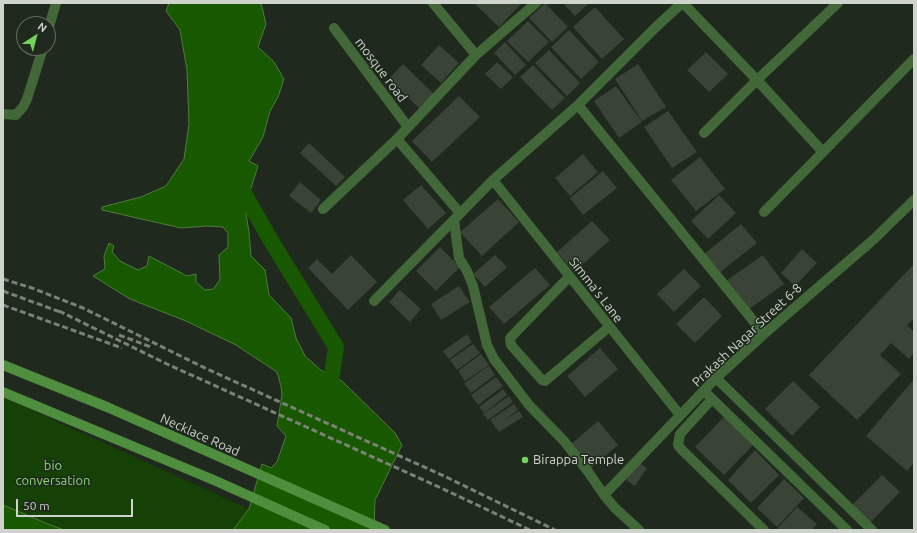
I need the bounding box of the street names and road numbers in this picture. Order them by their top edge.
street label: mosque road [352,35,410,105]
street label: Simma's Lane [566,254,626,326]
street label: Prakash Nagar Street 6-8 [689,280,805,390]
street label: Necklace Road [158,411,242,459]

